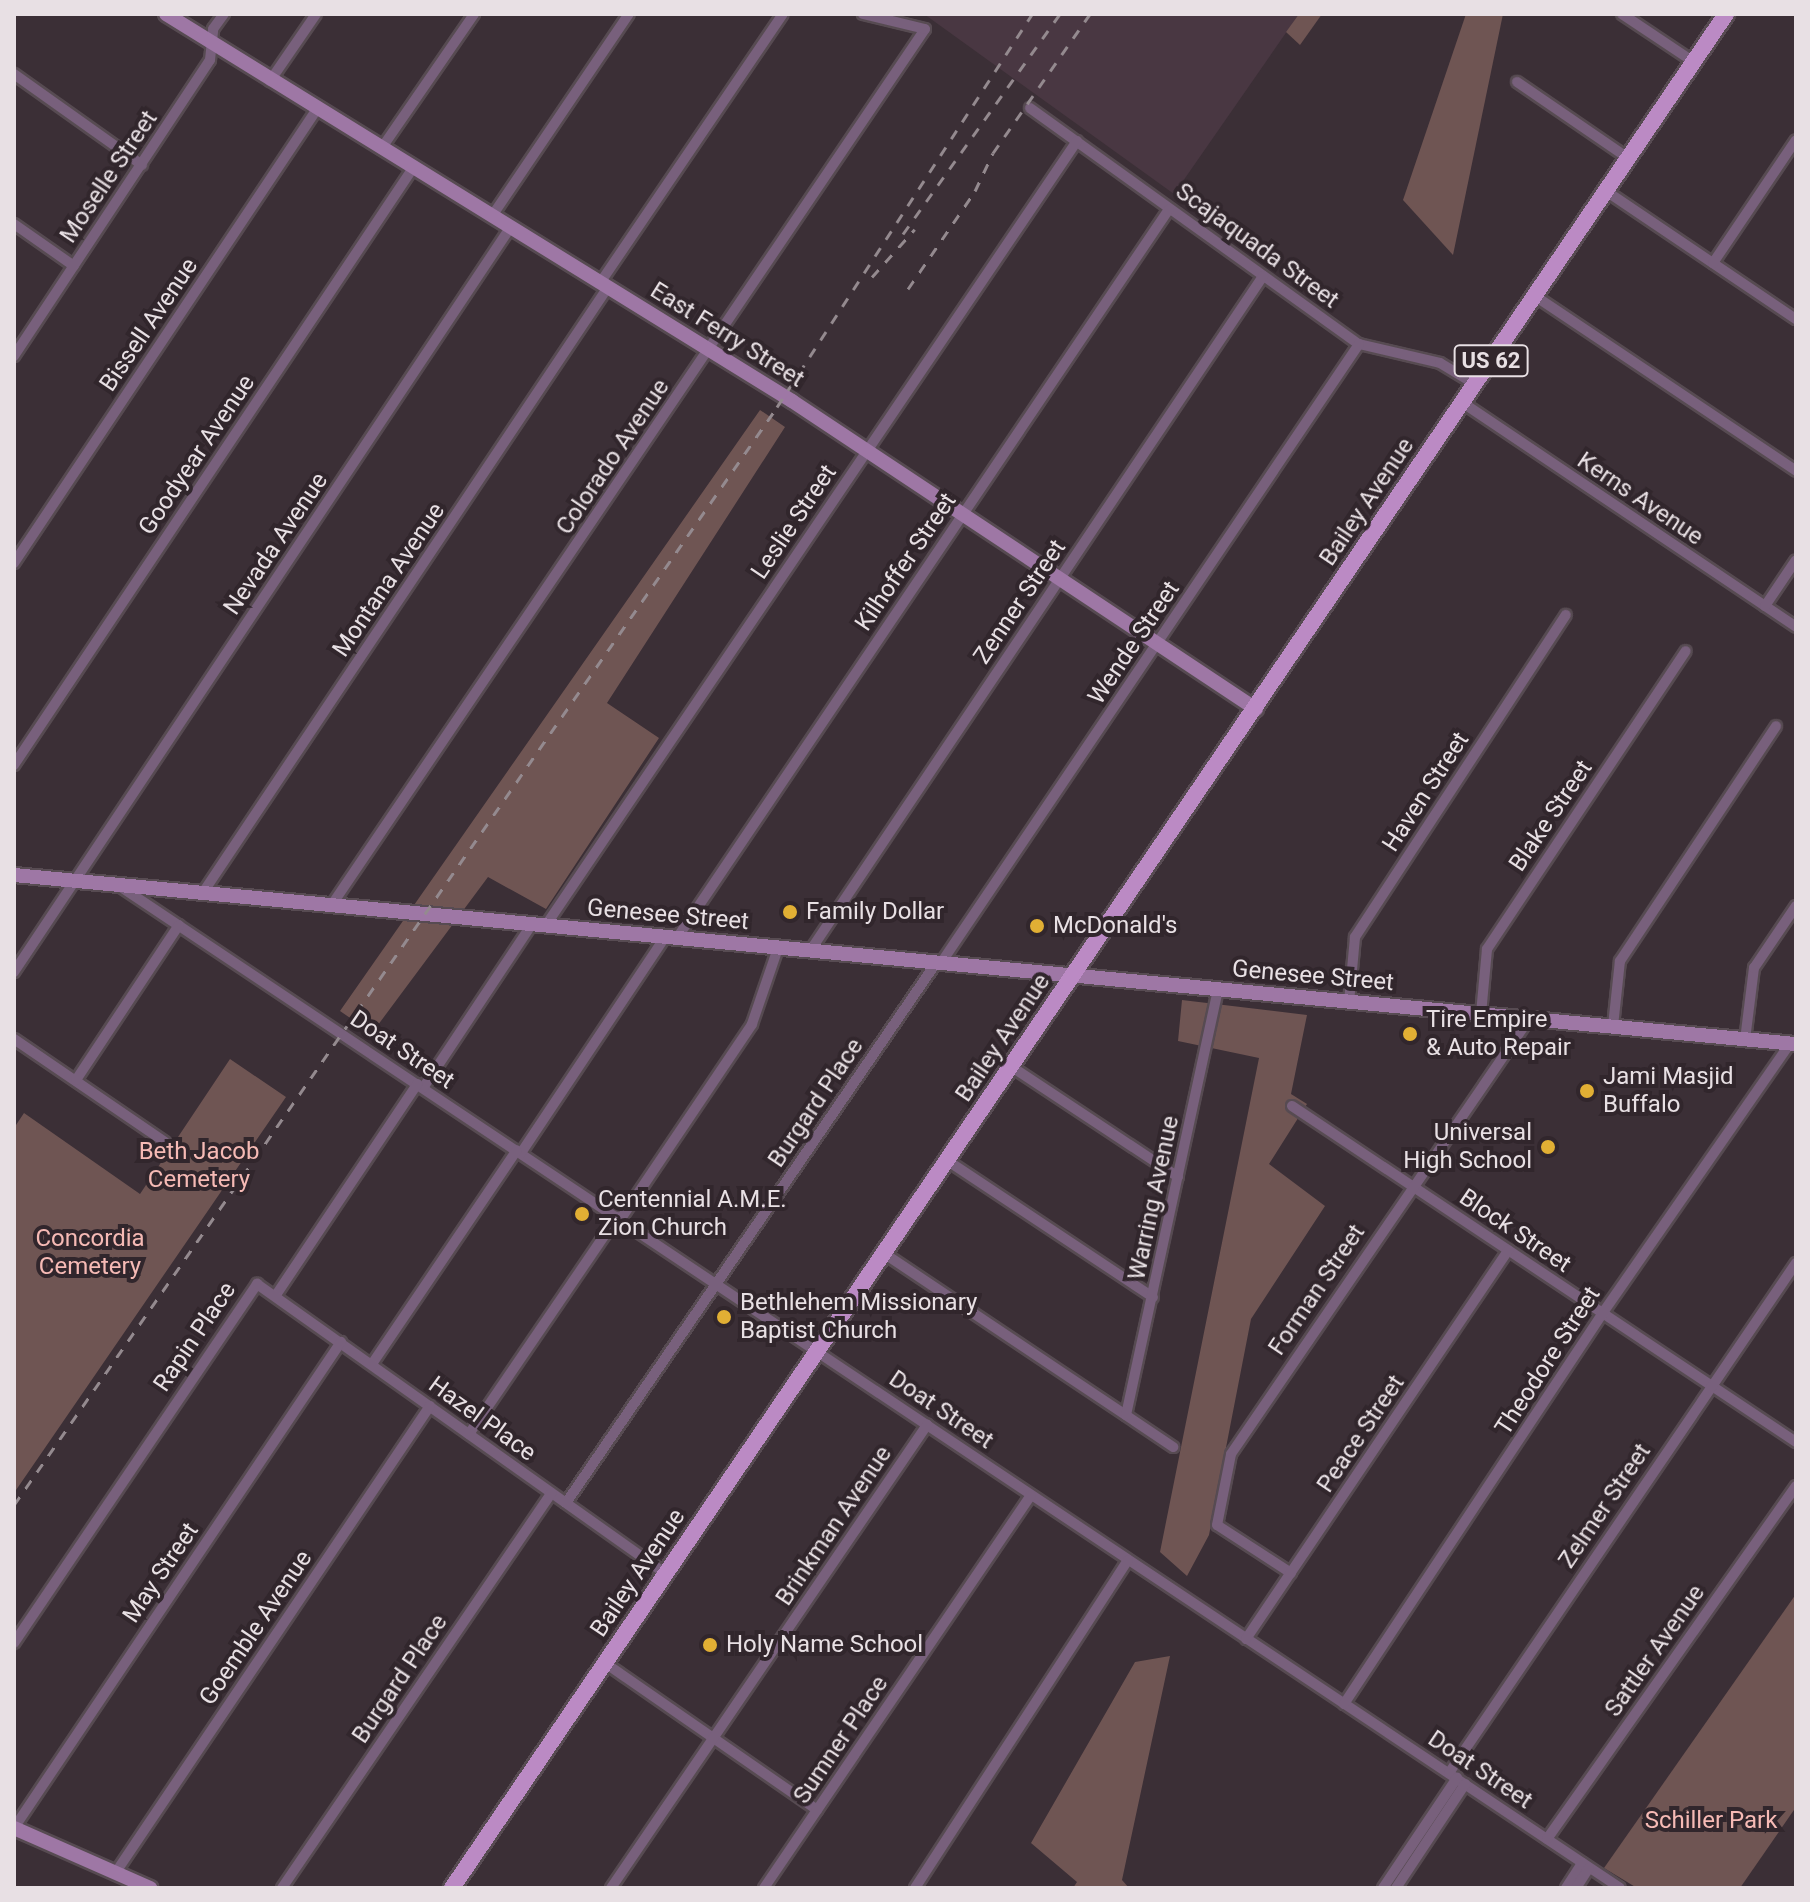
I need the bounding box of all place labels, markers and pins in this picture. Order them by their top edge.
place label: Family Dollar [806,898,944,926]
marker: Family Dollar [781,903,799,921]
place label: McDonald's [1053,912,1177,940]
marker: McDonald's [1028,917,1046,935]
place label: Tire Empire & Auto Repair [1426,1006,1571,1062]
marker: Tire Empire & Auto Repair [1401,1025,1419,1043]
place label: Jami Masjid Buffalo [1603,1063,1734,1119]
marker: Jami Masjid Buffalo [1578,1082,1596,1100]
place label: Universal High School [1403,1119,1532,1175]
marker: Universal High School [1539,1138,1557,1156]
place label: Centennial A.M.E. Zion Church [598,1186,787,1242]
marker: Centennial A.M.E. Zion Church [573,1205,591,1223]
place label: Bethlehem Missionary Baptist Church [740,1289,977,1345]
marker: Bethlehem Missionary Baptist Church [715,1308,733,1326]
place label: Holy Name School [726,1631,923,1659]
marker: Holy Name School [701,1636,719,1654]

